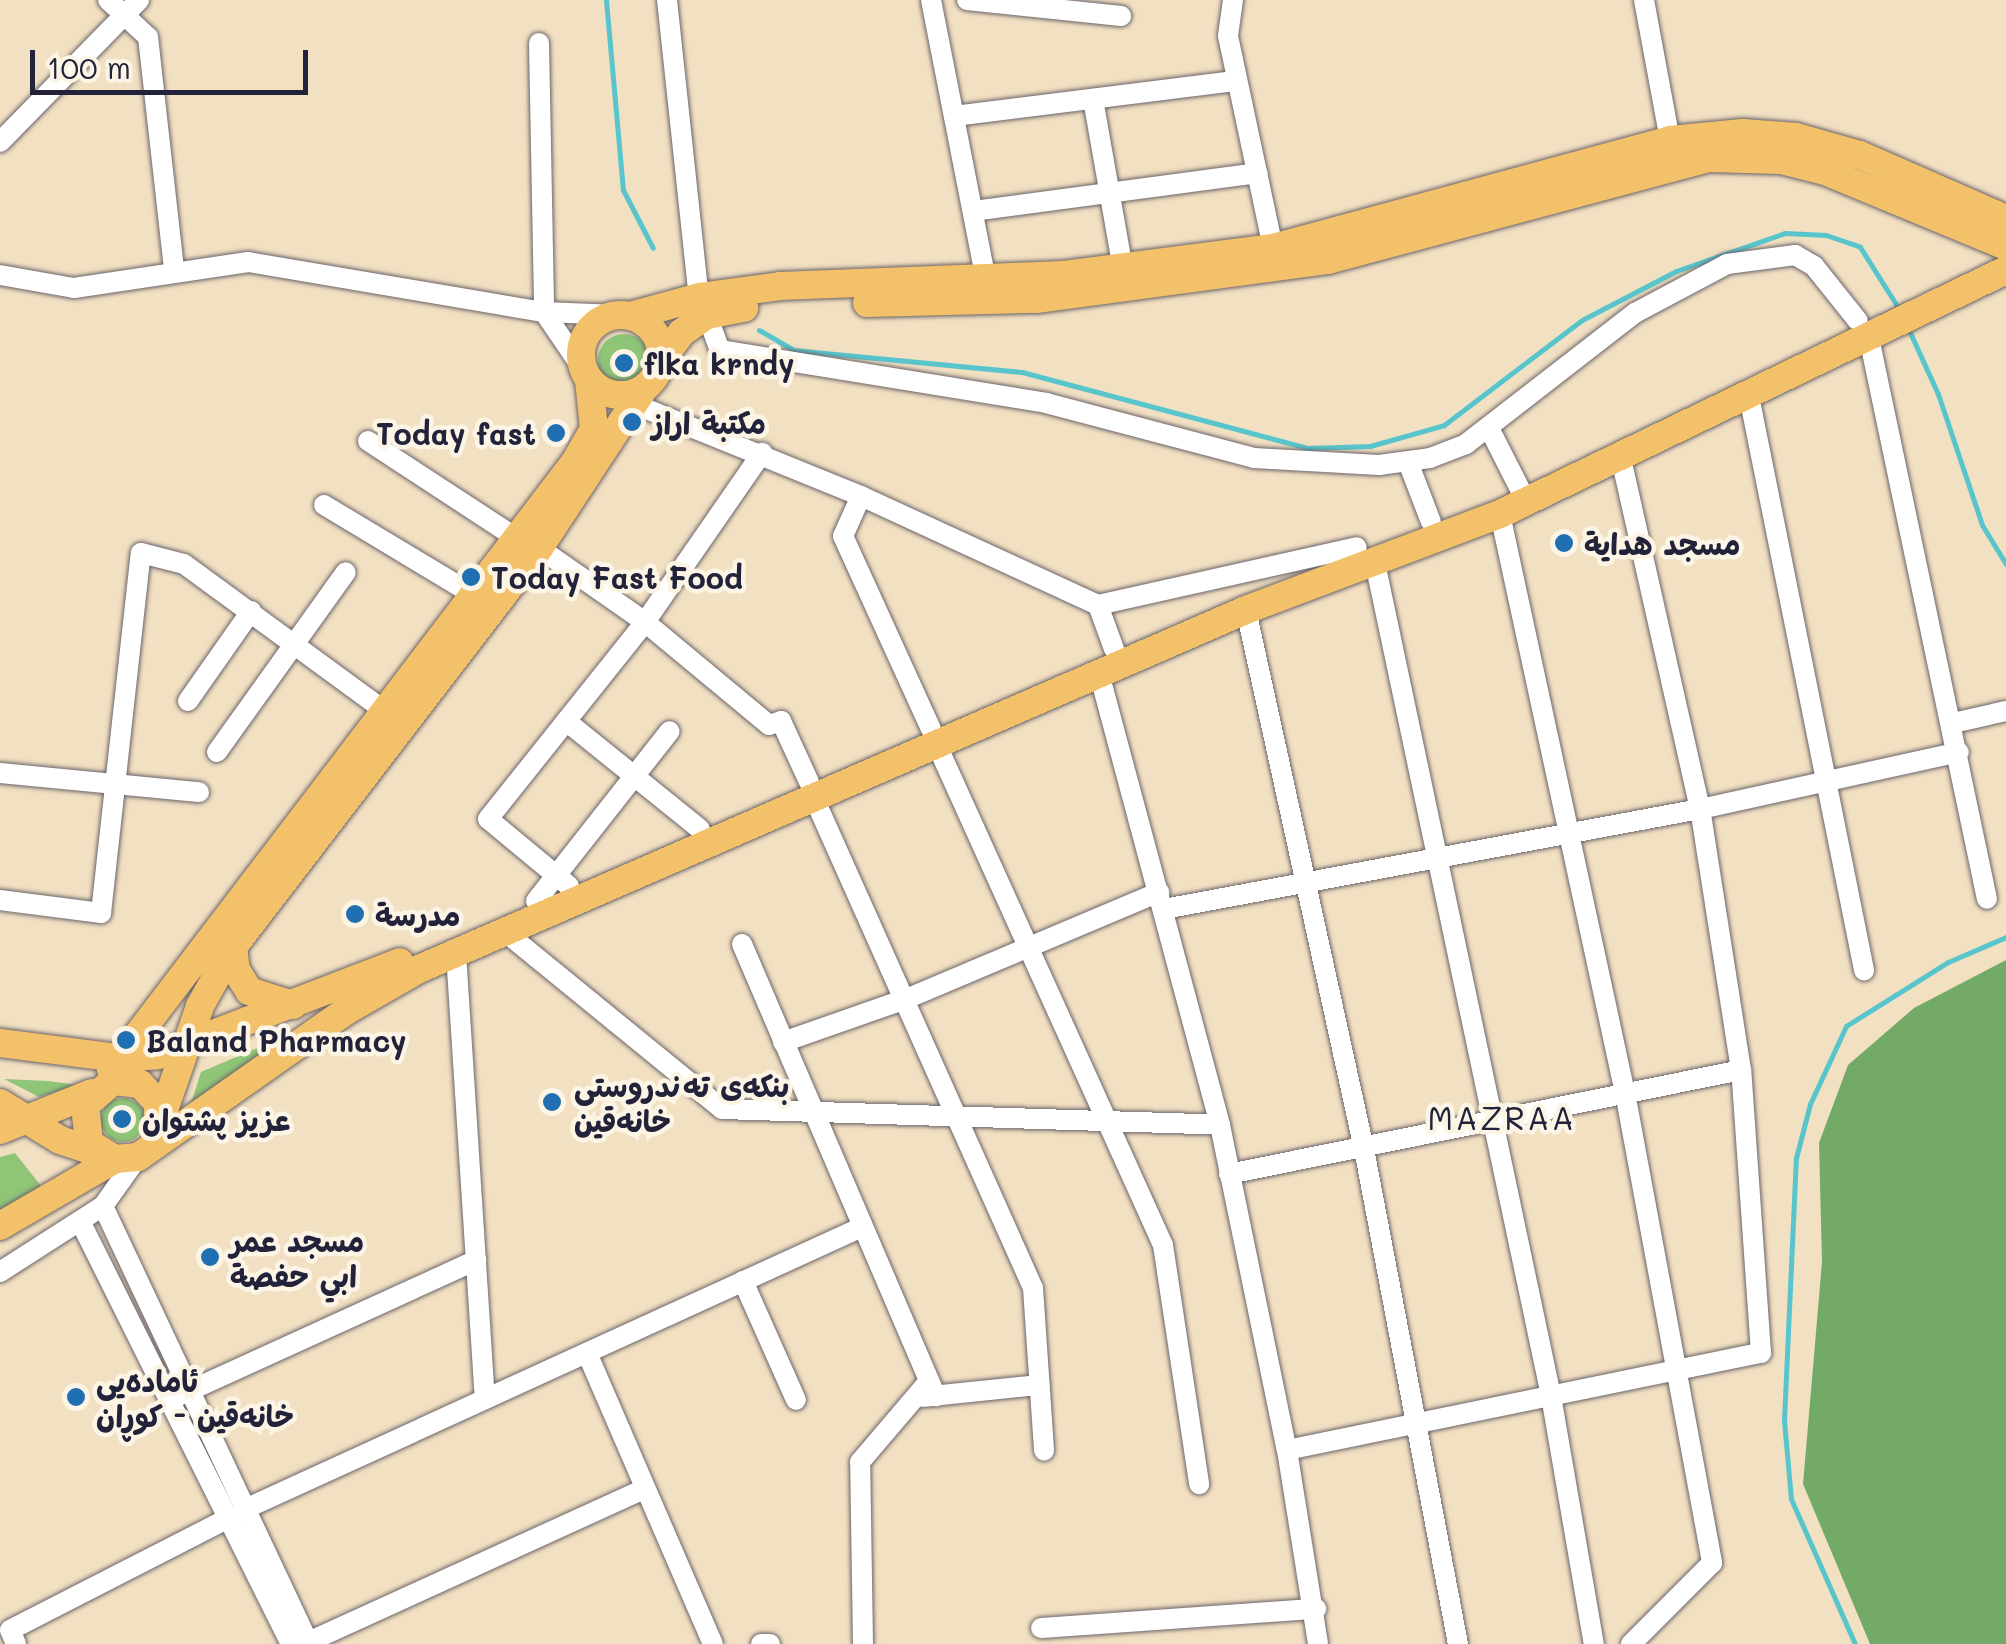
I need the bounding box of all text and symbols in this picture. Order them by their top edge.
scale bar [35,30,312,92]
text: 100 m [47,47,131,87]
place label: flka krndy [644,345,795,381]
marker: flka krndy [613,352,635,374]
place label: مكتبة اراز [652,404,766,440]
marker: مكتبة اراز [621,411,643,433]
place label: Today fast [376,415,536,451]
marker: Today fast [545,422,567,444]
place label: مسجد هداية [1584,525,1740,561]
marker: مسجد هداية [1553,532,1575,554]
place label: Today Fast Food [491,559,743,595]
marker: Today Fast Food [460,566,482,588]
place label: مدرسة [375,896,460,932]
marker: مدرسة [344,903,366,925]
place label: Baland Pharmacy [146,1022,407,1058]
marker: Baland Pharmacy [115,1029,137,1051]
place label: بنکەی تەندروستی خانەقین [574,1067,789,1138]
marker: بنکەی تەندروستی خانەقین [539,1089,565,1115]
district label: MAZRAA [1428,1098,1576,1136]
place label: عزيز پشتوان [142,1101,290,1137]
marker: عزيز پشتوان [111,1108,133,1130]
place label: مسجد عمر ابي حفصة [230,1222,364,1292]
marker: مسجد عمر ابي حفصة [199,1246,221,1268]
place label: ئامادەیی خانەقین - کوڕان [96,1362,294,1432]
marker: ئامادەیی خانەقین - کوڕان [65,1386,87,1408]

